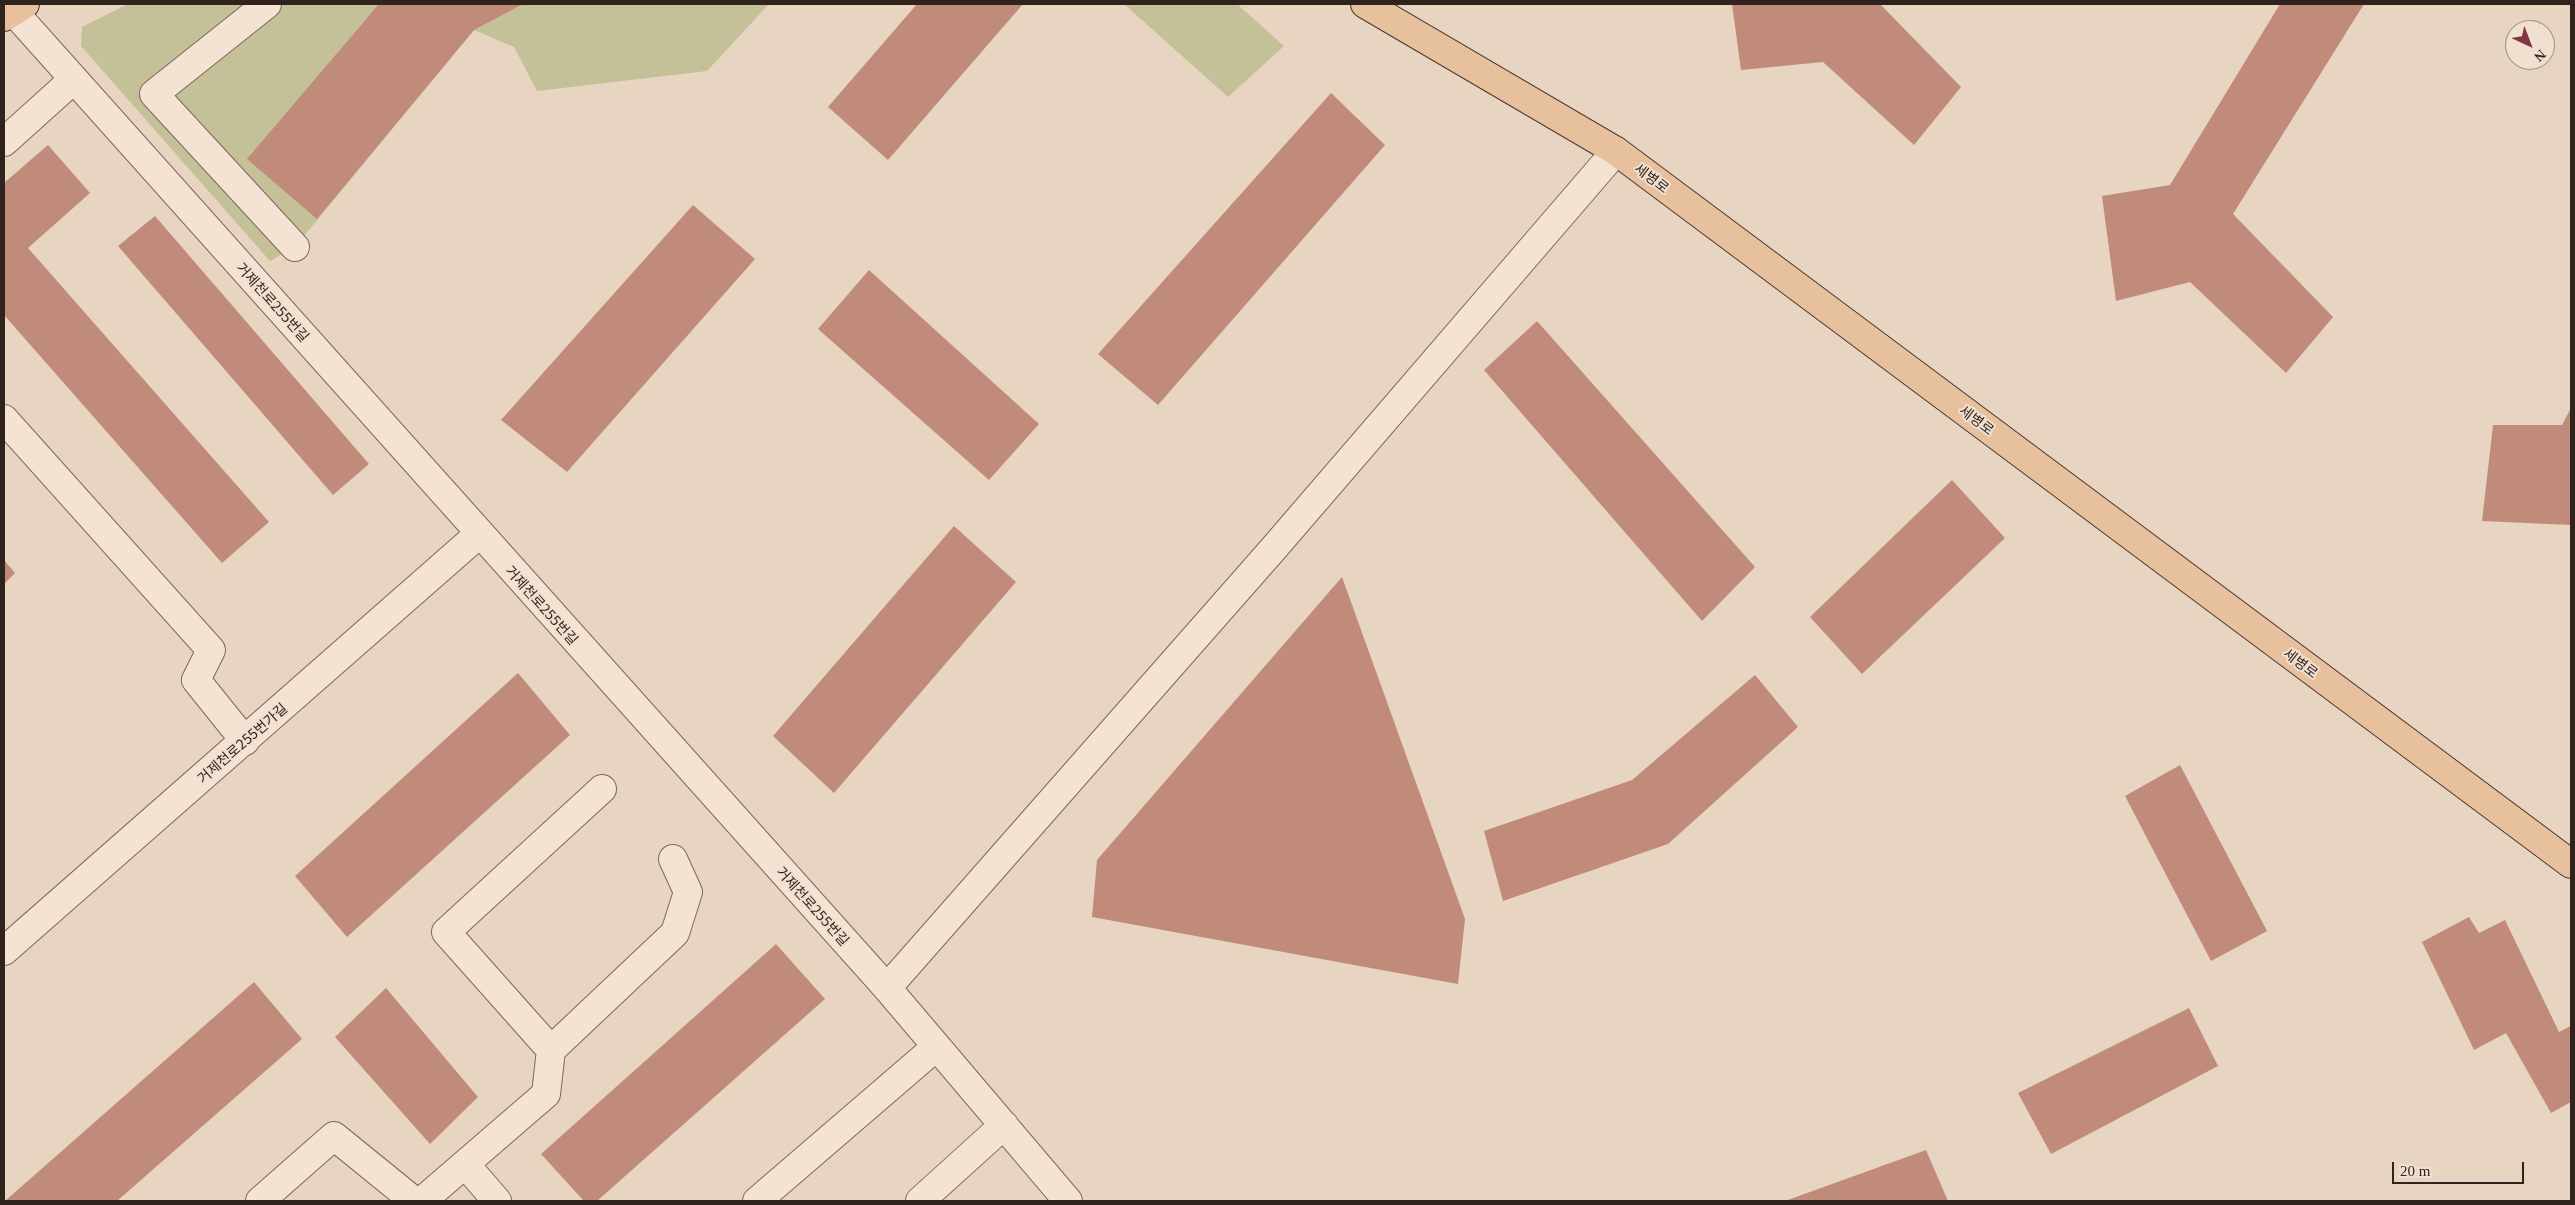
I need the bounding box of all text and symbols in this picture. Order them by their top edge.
north arrow [2505,20,2555,70]
text: N [2531,47,2549,65]
street label: 세병로 [1632,160,1672,196]
street label: 거제천로255번길 [233,259,313,345]
street label: 세병로 [1957,402,1997,438]
street label: 거제천로255번길 [502,562,582,648]
street label: 세병로 [2281,645,2321,681]
street label: 거제천로255번가길 [194,699,290,787]
street label: 거제천로255번길 [773,863,853,949]
scale bar [2395,1152,2528,1184]
text: 20 m [2400,1163,2430,1179]

